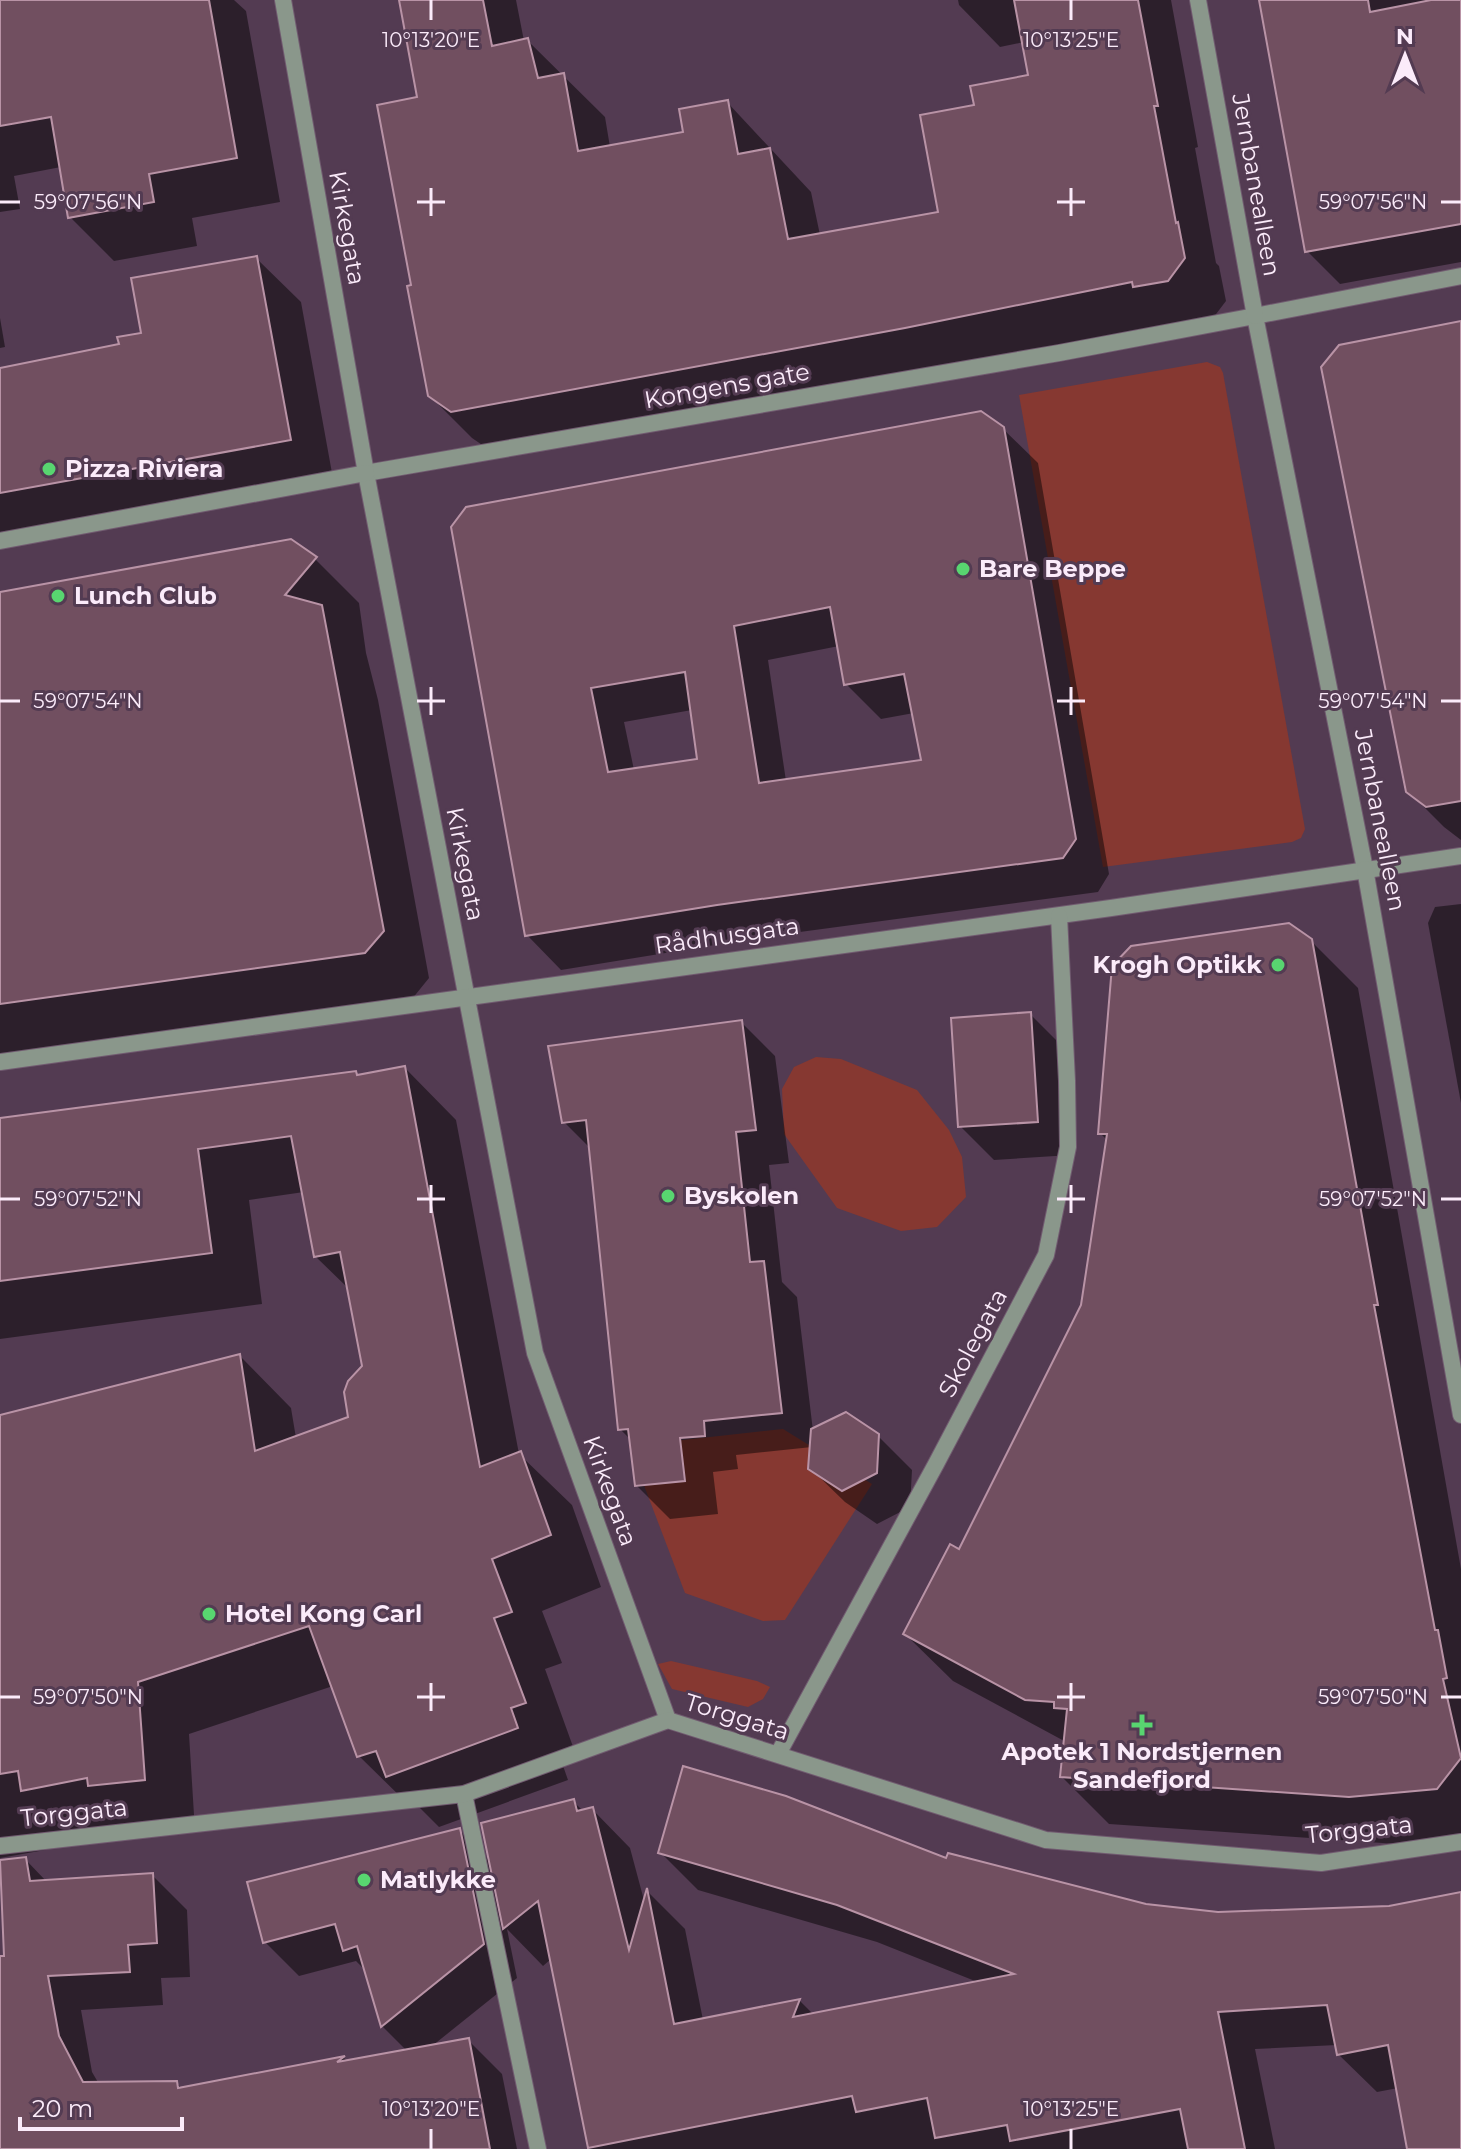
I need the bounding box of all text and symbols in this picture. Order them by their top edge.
north arrow [1365,16,1445,96]
text: N [1396,23,1414,50]
text: 10°13'20"E [382,28,480,52]
text: 10°13'25"E [1023,28,1119,52]
street label: Jernbanealleen [1226,90,1287,279]
street label: Kirkegata [323,169,372,287]
text: 59°07'56"N [34,190,142,214]
text: 59°07'56"N [1319,190,1427,214]
street label: Kongens gate [642,357,812,414]
place label: Pizza Riviera [65,454,223,483]
marker: Pizza Riviera [40,460,58,478]
place label: Bare Beppe [979,554,1126,583]
marker: Bare Beppe [954,560,972,578]
place label: Lunch Club [74,581,217,610]
marker: Lunch Club [49,587,67,605]
text: 59°07'54"N [33,689,143,713]
text: 59°07'54"N [1318,689,1428,713]
street label: Jernbanealleen [1348,725,1412,914]
street label: Kirkegata [440,805,491,923]
street label: Rådhusgata [653,911,801,960]
place label: Krogh Optikk [1093,950,1262,979]
marker: Krogh Optikk [1269,956,1287,974]
place label: Byskolen [684,1181,799,1210]
text: 59°07'52"N [34,1187,142,1211]
marker: Byskolen [659,1187,677,1205]
text: 59°07'52"N [1319,1187,1427,1211]
street label: Skolegata [932,1284,1013,1402]
street label: Kirkegata [577,1432,644,1550]
place label: Hotel Kong Carl [225,1599,422,1628]
marker: Hotel Kong Carl [200,1605,218,1623]
text: 59°07'50"N [33,1685,143,1709]
text: 59°07'50"N [1318,1685,1428,1709]
street label: Torggata [682,1687,793,1746]
marker: Apotek 1 Nordstjernen Sandefjord [1133,1716,1151,1734]
place label: Apotek 1 Nordstjernen Sandefjord [1001,1737,1282,1794]
street label: Torggata [19,1792,129,1833]
street label: Torggata [1304,1809,1414,1850]
place label: Matlykke [380,1865,496,1894]
marker: Matlykke [355,1871,373,1889]
scale bar [20,2081,182,2131]
text: 20 m [32,2094,93,2123]
text: 10°13'20"E [382,2097,480,2121]
text: 10°13'25"E [1023,2097,1119,2121]

